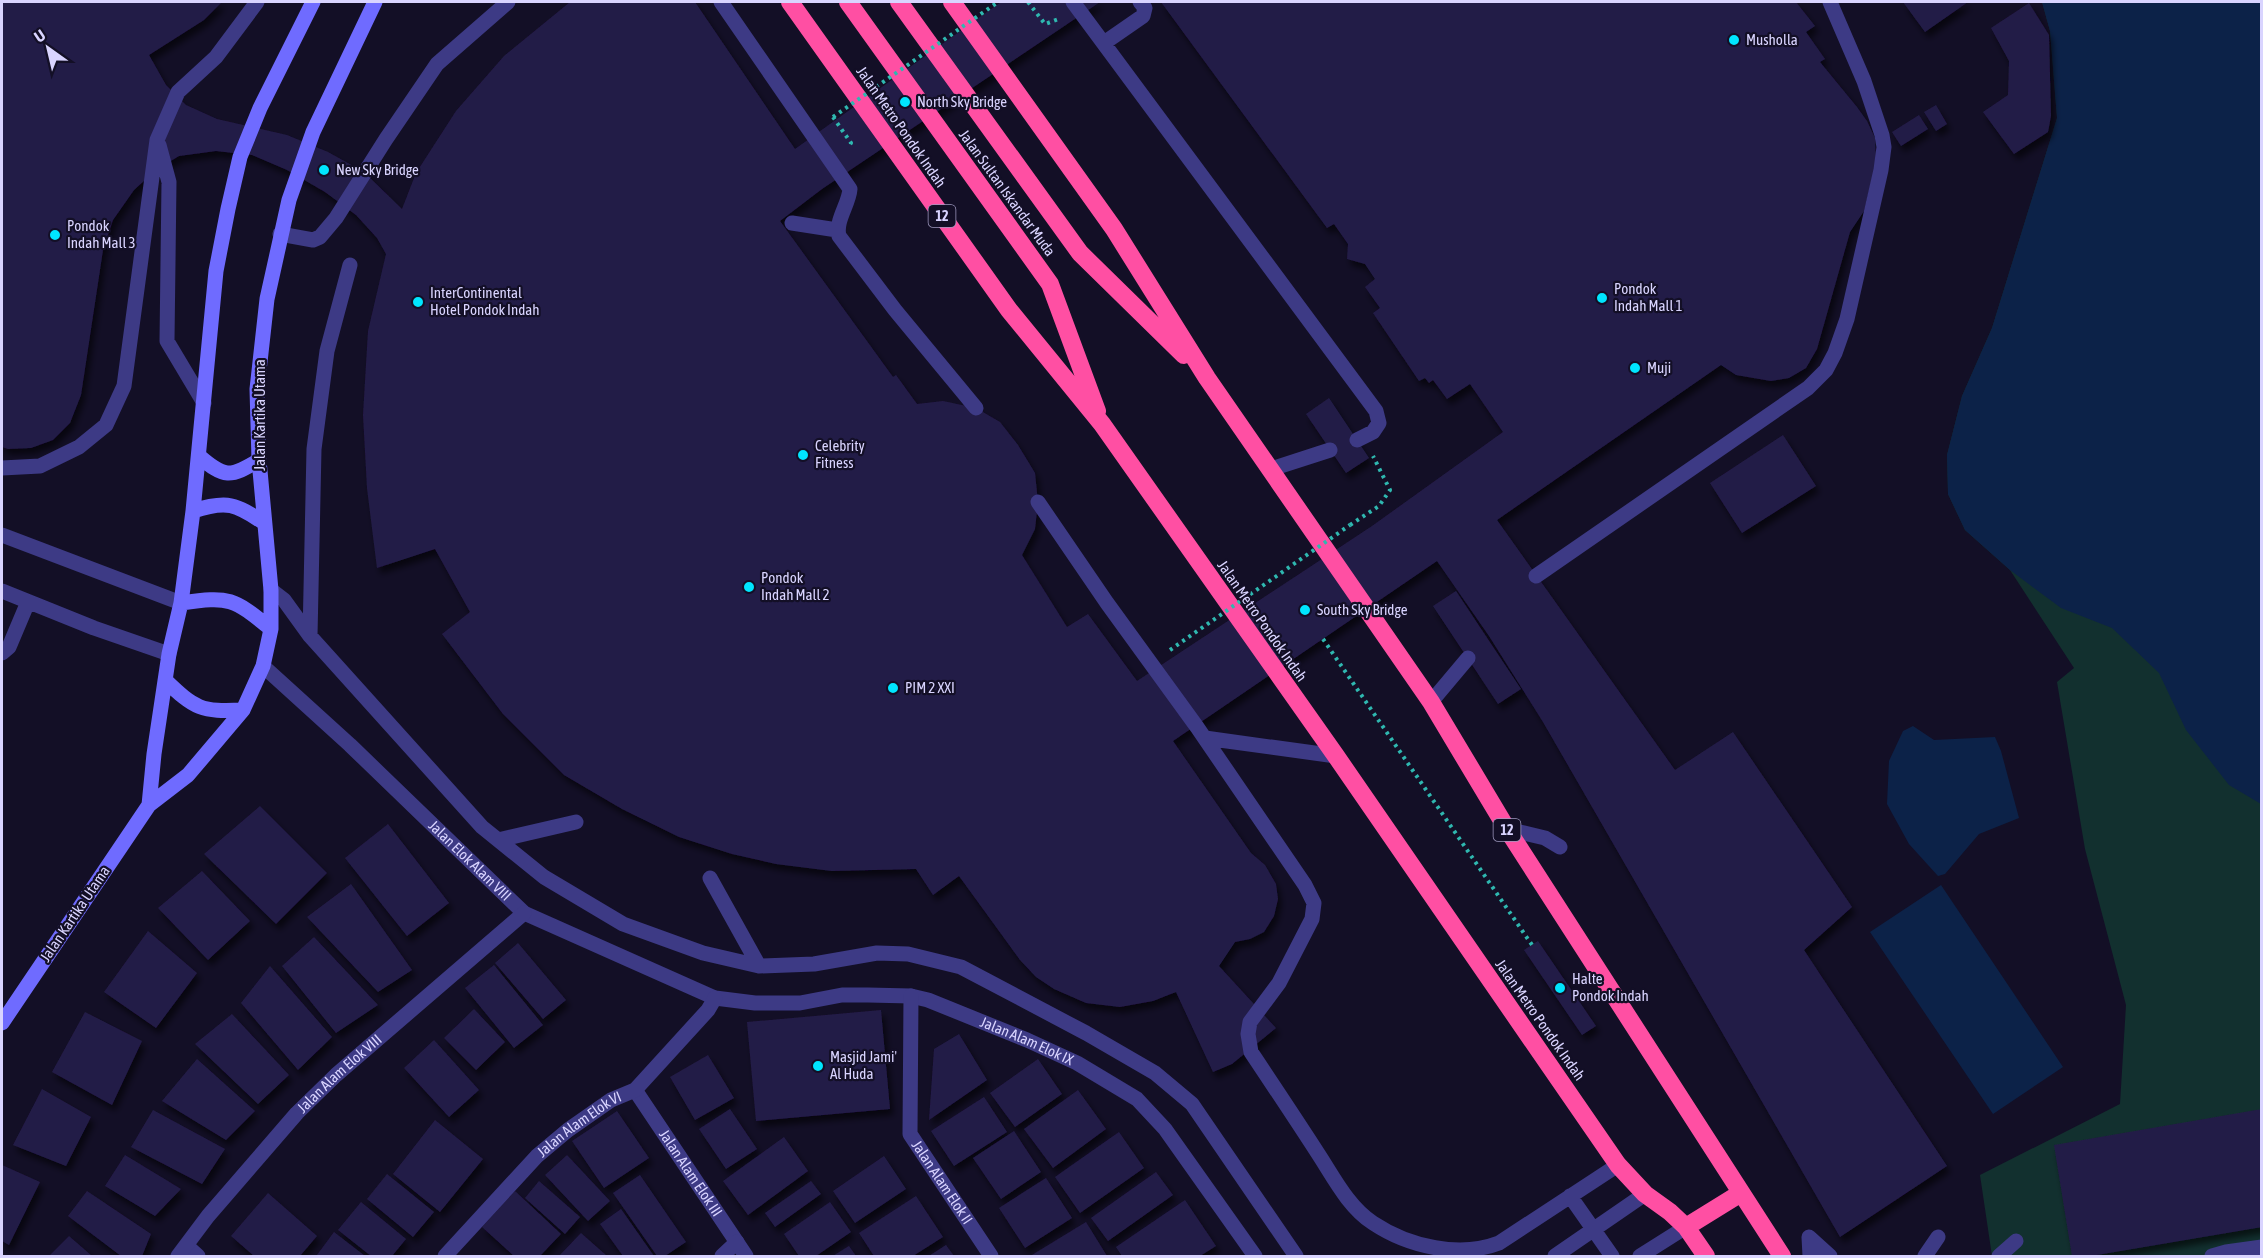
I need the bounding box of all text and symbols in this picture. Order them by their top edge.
north arrow [18,18,78,78]
text: U [31,25,49,46]
place label: Musholla [1746,31,1798,48]
marker: Musholla [1727,33,1741,47]
street label: Jalan Metro Pondok Indah [853,63,950,190]
place label: North Sky Bridge [917,93,1007,110]
marker: North Sky Bridge [898,95,912,109]
street label: Jalan Sultan Iskandar Muda [956,126,1059,259]
place label: New Sky Bridge [336,161,419,178]
marker: New Sky Bridge [317,163,331,177]
road number: 12 [928,205,956,227]
place label: Pondok Indah Mall 3 [67,217,136,251]
marker: Pondok Indah Mall 3 [48,228,62,242]
place label: Pondok Indah Mall 1 [1614,280,1683,314]
place label: InterContinental Hotel Pondok Indah [430,284,540,318]
marker: Pondok Indah Mall 1 [1595,291,1609,305]
marker: InterContinental Hotel Pondok Indah [411,295,425,309]
street label: Jalan Kartika Utama [251,359,268,471]
place label: Muji [1647,359,1671,376]
marker: Muji [1628,361,1642,375]
place label: Celebrity Fitness [815,437,865,471]
marker: Celebrity Fitness [796,448,810,462]
street label: Jalan Metro Pondok Indah [1214,557,1311,684]
place label: Pondok Indah Mall 2 [761,569,830,603]
marker: Pondok Indah Mall 2 [742,580,756,594]
place label: South Sky Bridge [1317,601,1408,618]
marker: South Sky Bridge [1298,603,1312,617]
place label: PIM 2 XXI [905,679,955,696]
marker: PIM 2 XXI [886,681,900,695]
street label: Jalan Elok Alam VIII [425,817,515,904]
road number: 12 [1494,819,1520,841]
street label: Jalan Kartika Utama [36,863,113,965]
street label: Jalan Metro Pondok Indah [1492,956,1589,1083]
place label: Halte Pondok Indah [1572,970,1649,1004]
marker: Halte Pondok Indah [1553,981,1567,995]
street label: Jalan Alam Elok IX [978,1013,1077,1068]
street label: Jalan Alam Elok VIII [293,1031,385,1116]
place label: Masjid Jami' Al Huda [830,1048,897,1082]
marker: Masjid Jami' Al Huda [811,1059,825,1073]
street label: Jalan Alam Elok VI [533,1088,624,1160]
street label: Jalan Alam Elok III [656,1126,726,1219]
street label: Jalan Alam Elok II [909,1137,976,1227]

